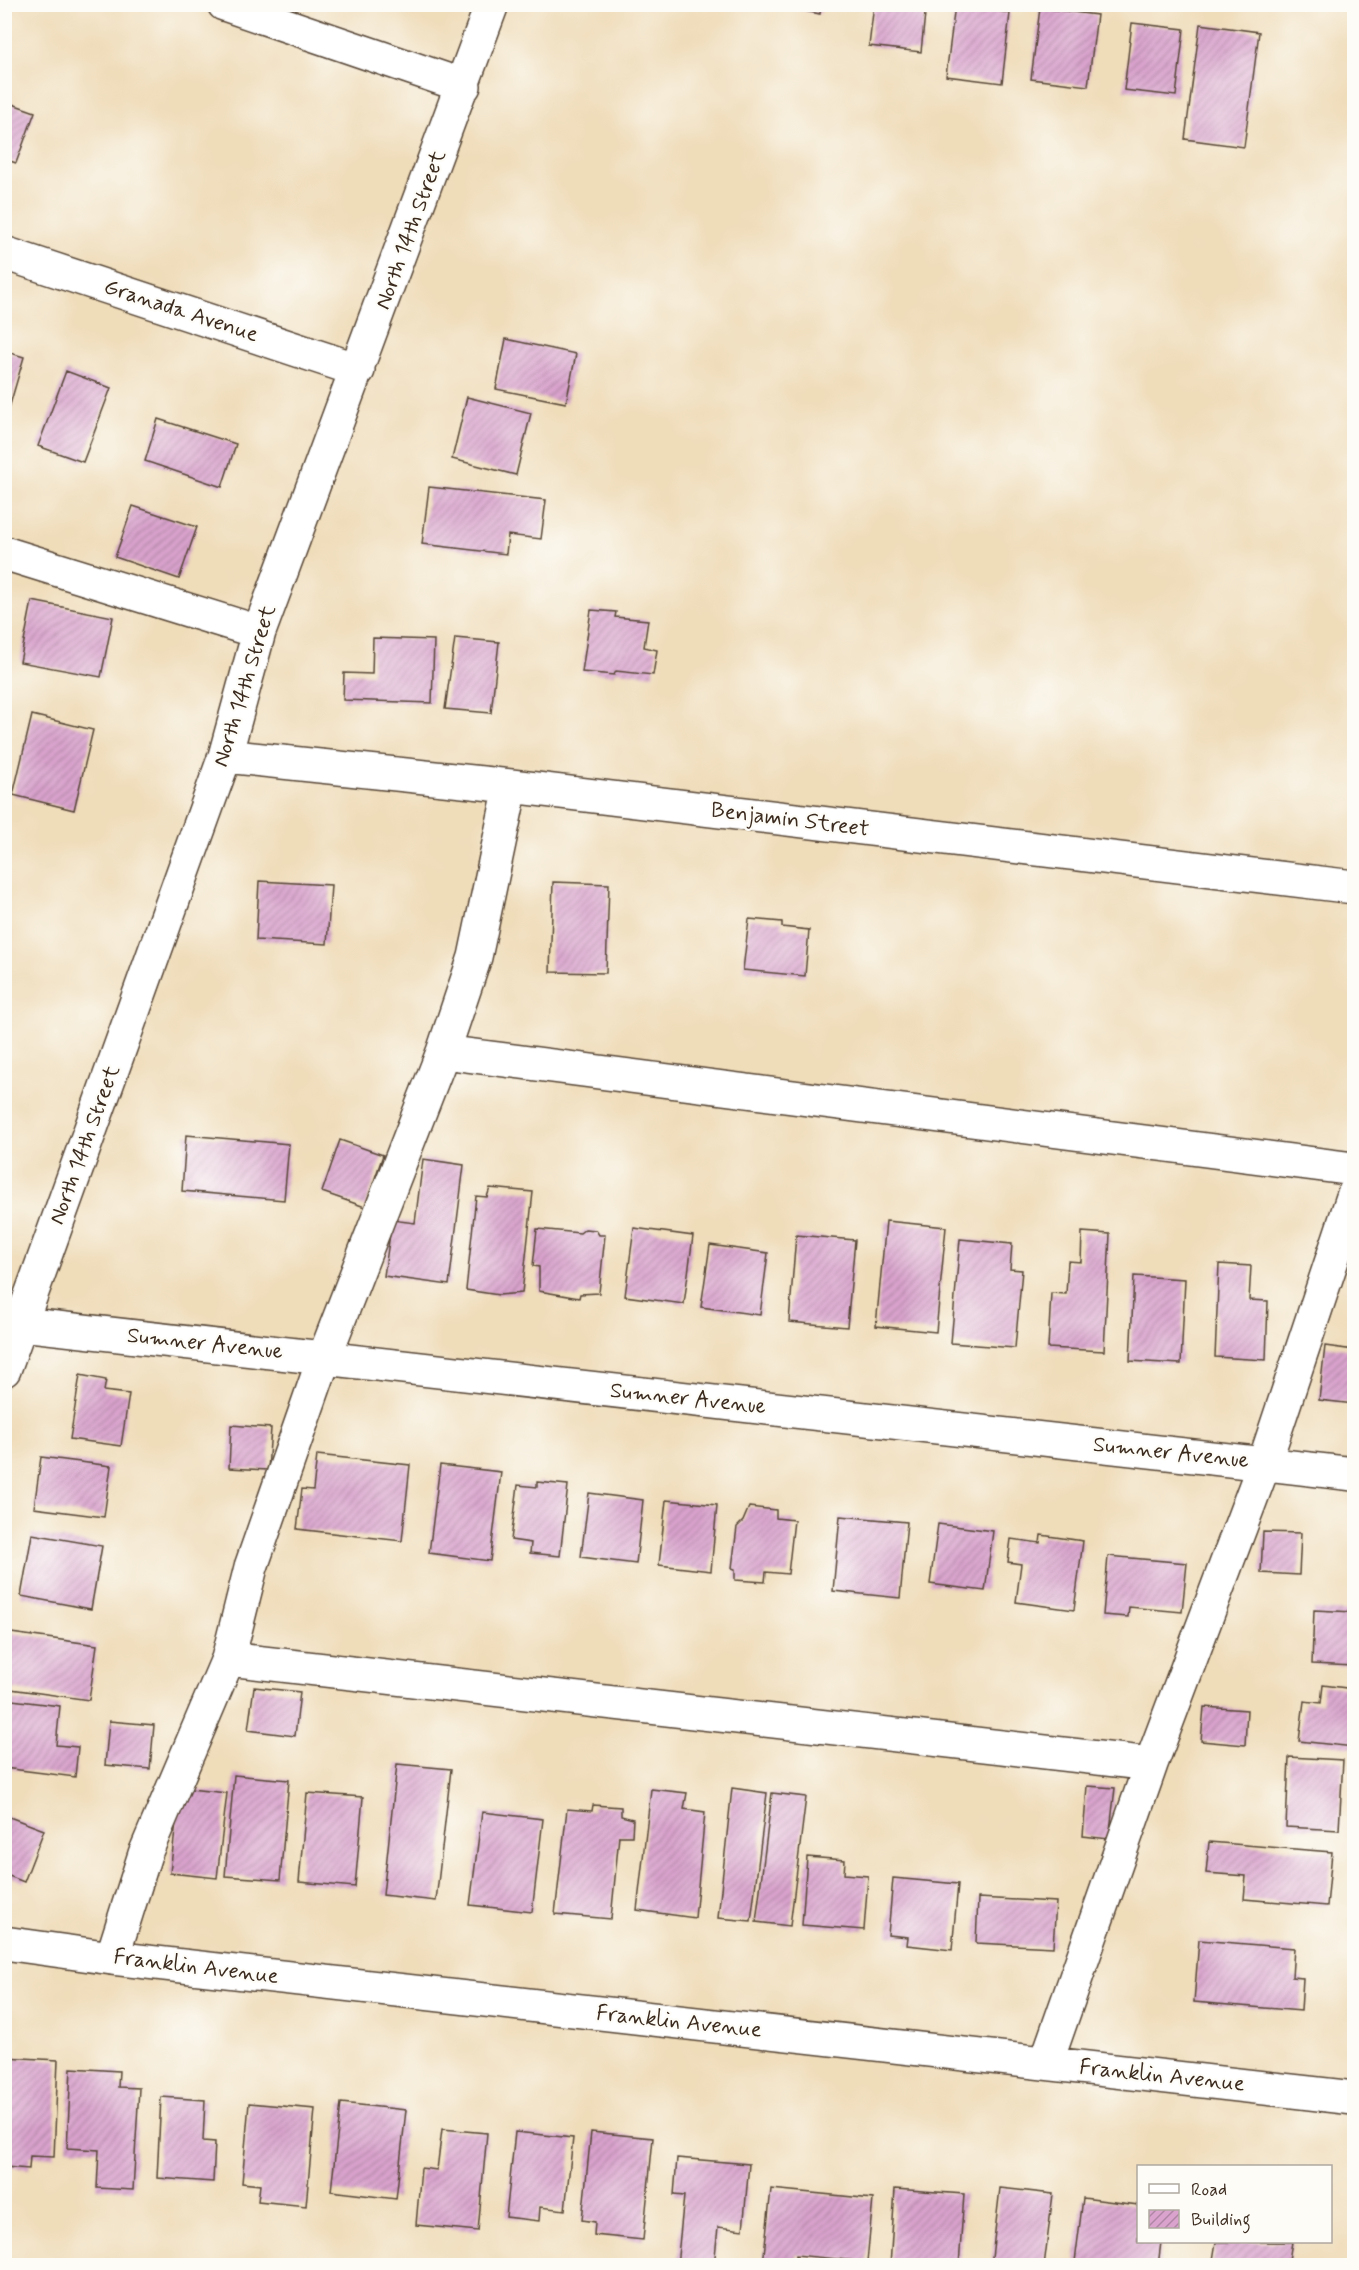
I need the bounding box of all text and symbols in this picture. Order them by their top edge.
street label: North 14th Street [369,146,453,314]
street label: Granada Avenue [100,273,262,349]
street label: North 14th Street [207,602,283,770]
street label: Benjamin Street [709,796,871,844]
street label: North 14th Street [43,1061,127,1229]
street label: Sumner Avenue [126,1322,284,1366]
street label: Sumner Avenue [609,1377,767,1421]
street label: Sumner Avenue [1092,1431,1250,1475]
street label: Franklin Avenue [112,1943,280,1991]
street label: Franklin Avenue [595,1999,763,2045]
street label: Franklin Avenue [1078,2053,1246,2099]
legend [1137,2165,1332,2243]
text: Road [1191,2178,1227,2202]
text: Building [1191,2208,1251,2234]

